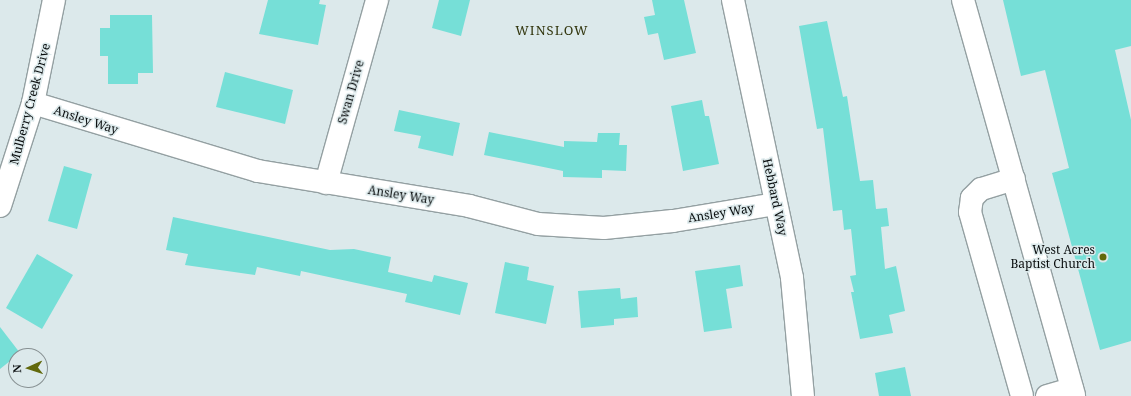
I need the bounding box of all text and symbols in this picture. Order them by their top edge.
district label: WINSLOW [515,22,589,38]
street label: Mulberry Creek Drive [7,42,53,166]
street label: Swan Drive [335,58,367,126]
street label: Ansley Way [52,103,120,137]
street label: Hebbard Way [760,157,790,237]
street label: Ansley Way [367,183,435,207]
street label: Ansley Way [687,201,755,225]
place label: West Acres Baptist Church [1010,243,1095,271]
marker: West Acres Baptist Church [1098,252,1108,262]
north arrow [8,348,48,388]
text: N [9,364,24,373]

